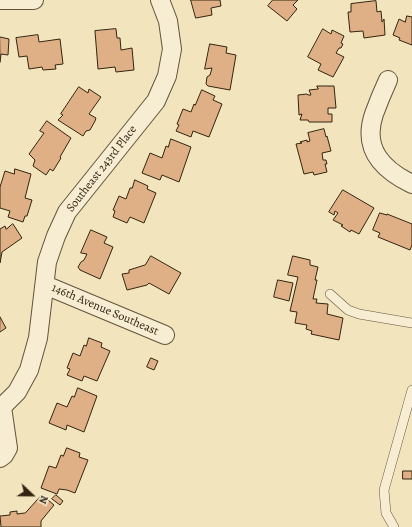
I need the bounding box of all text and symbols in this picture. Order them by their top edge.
street label: Southeast 243rd Place [64,123,140,215]
street label: 146th Avenue Southeast [49,281,161,339]
north arrow [12,475,52,515]
text: N [35,493,52,506]

